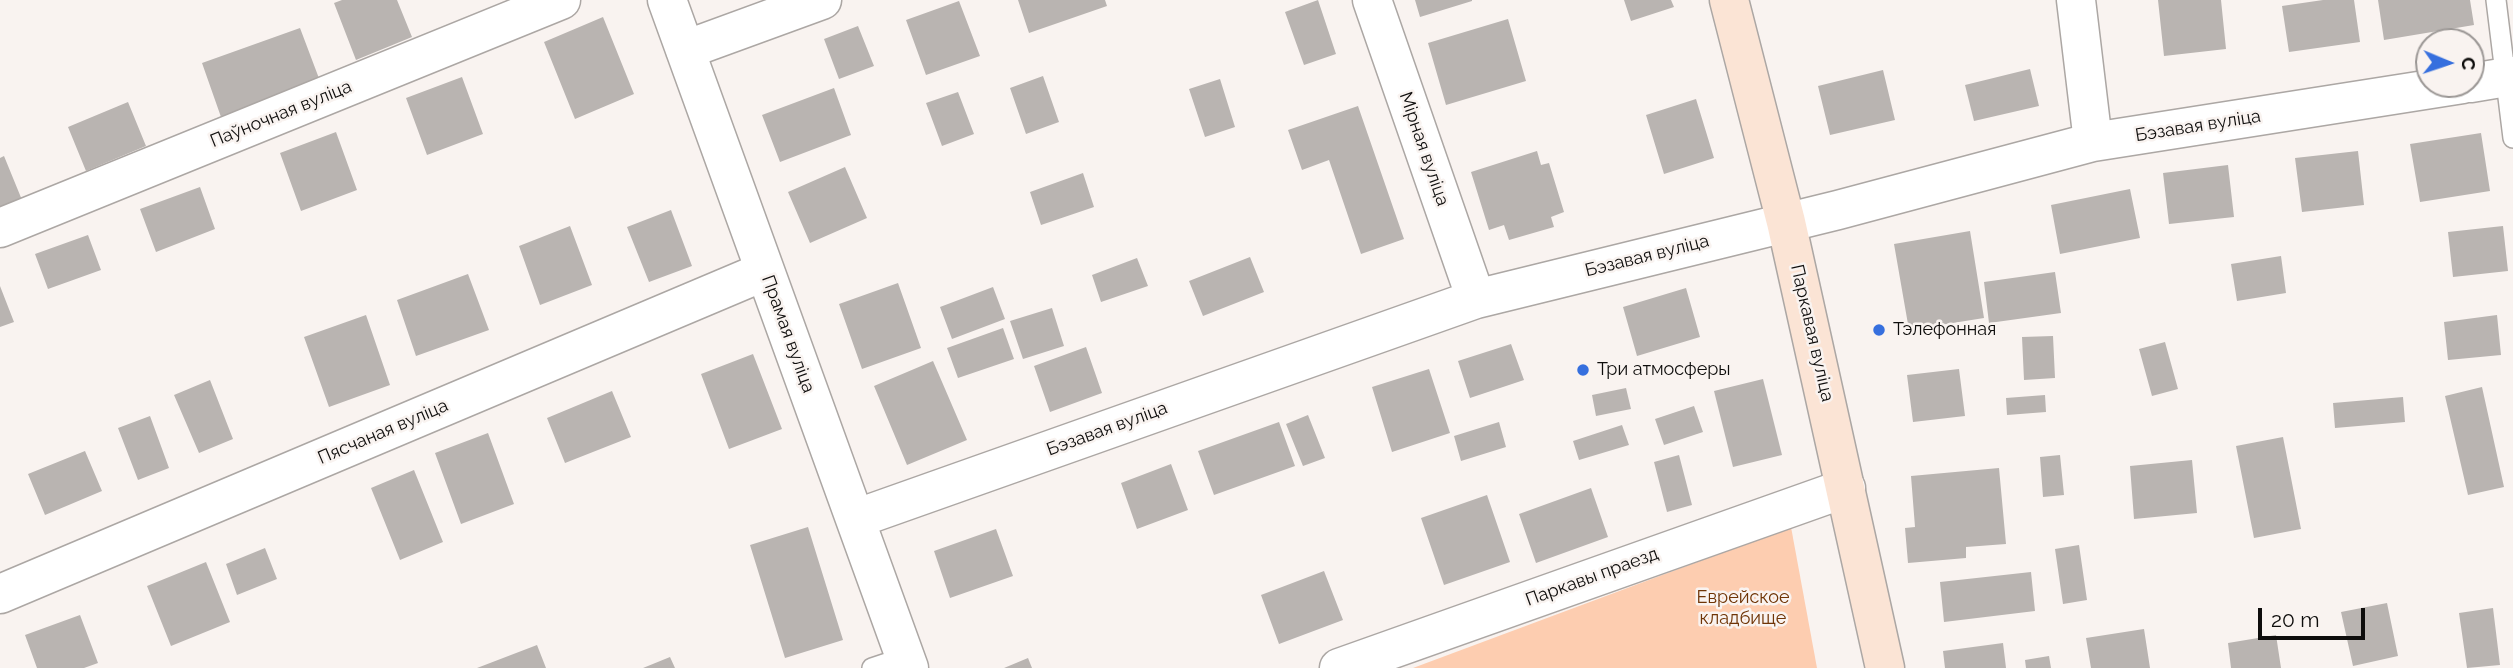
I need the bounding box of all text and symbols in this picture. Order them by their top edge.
north arrow [2415,28,2485,98]
text: С [2458,57,2480,71]
street label: Паўночная вуліца [207,76,355,152]
street label: Мірная вуліца [1394,89,1454,209]
street label: Бэзавая вуліца [2134,105,2262,147]
street label: Бэзавая вуліца [1583,230,1711,282]
street label: Паркавая вуліца [1786,262,1838,404]
street label: Прамая вуліца [757,272,819,396]
place label: Тэлефонная [1893,319,1996,341]
marker: Тэлефонная [1871,322,1887,338]
place label: Три атмосферы [1597,359,1731,381]
marker: Три атмосферы [1575,362,1591,378]
street label: Пясчаная вуліца [315,395,451,469]
street label: Бэзавая вуліца [1044,397,1170,461]
street label: Паркавы праезд [1523,543,1661,611]
park label: Еврейское кладбище [1697,587,1789,630]
scale bar [2261,594,2368,638]
text: 20 m [2271,607,2319,632]

